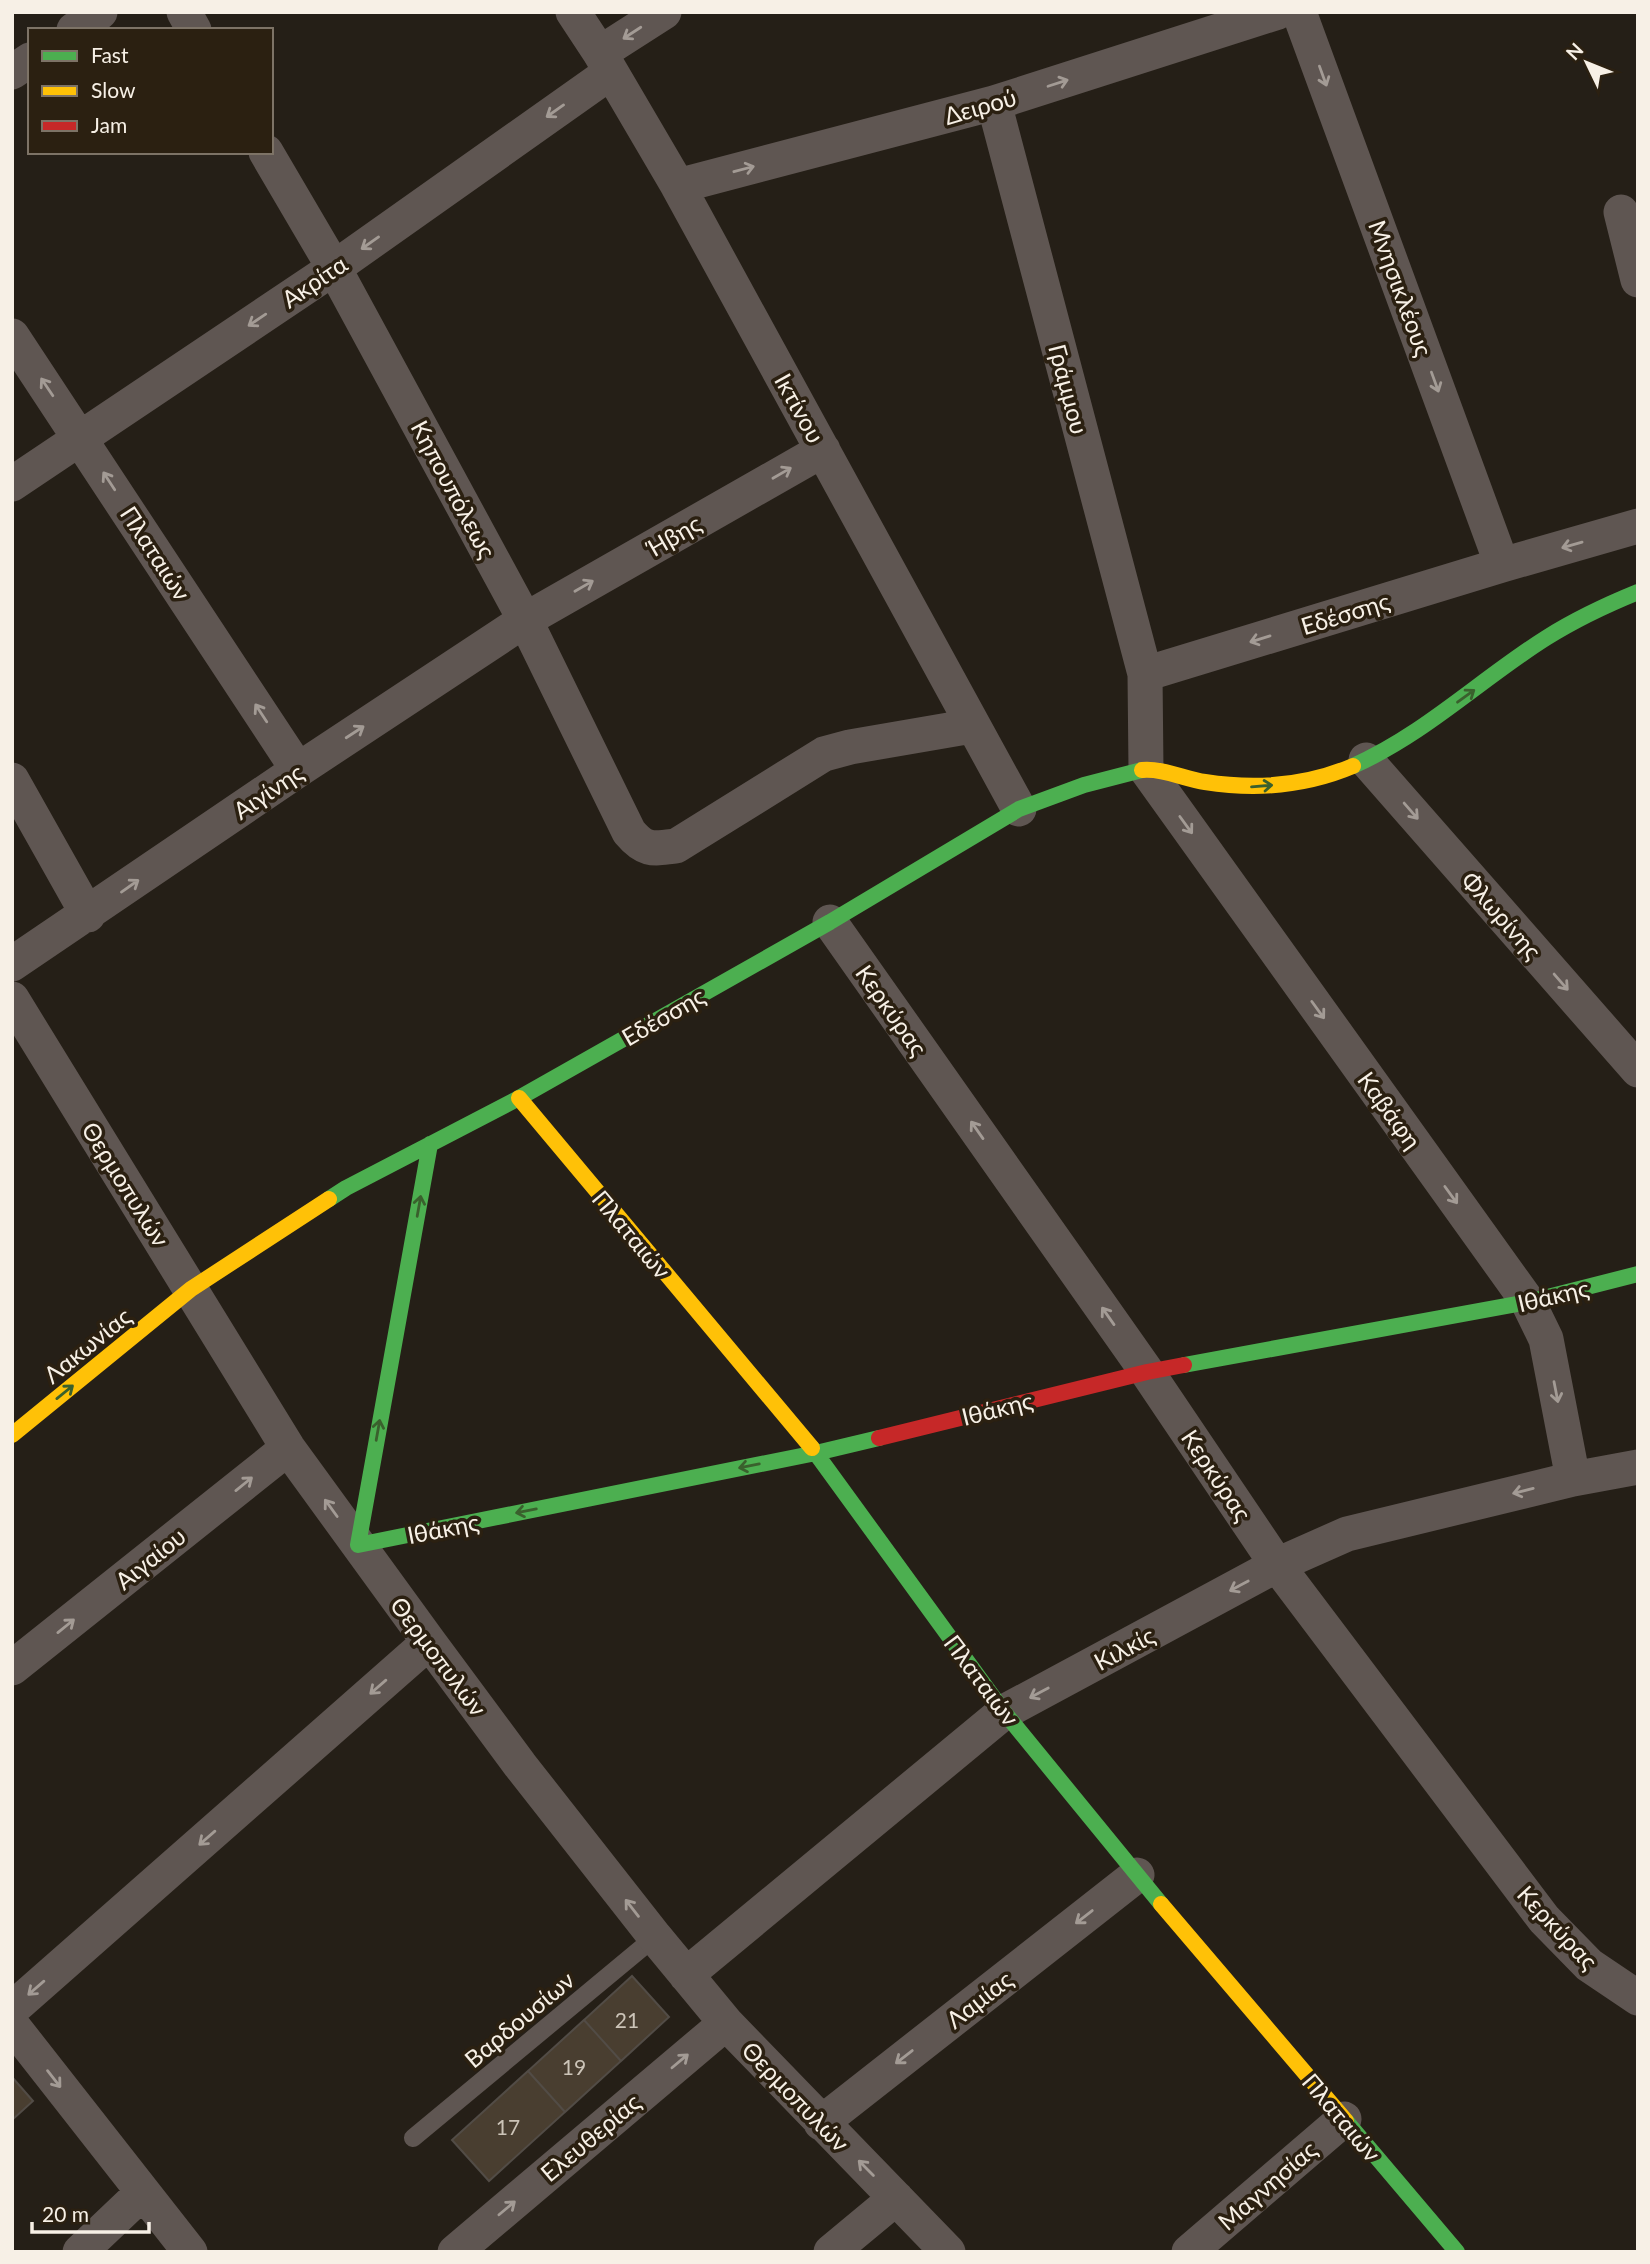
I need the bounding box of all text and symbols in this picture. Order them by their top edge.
one-way arrow [623,25,642,40]
legend [28,28,273,154]
north arrow [1552,28,1622,98]
text: N [1561,38,1588,64]
text: Fast [91,42,129,67]
one-way arrow [1317,65,1330,87]
one-way arrow [1046,76,1068,88]
text: Slow [91,77,136,102]
street label: Δειρού [941,82,1019,130]
one-way arrow [546,104,565,118]
text: Jam [91,112,127,137]
one-way arrow [732,161,754,174]
street label: Μνησικλέους [1363,216,1439,360]
one-way arrow [361,235,380,250]
street label: Ακρίτα [276,248,353,313]
one-way arrow [248,312,267,327]
street label: Γράμμου [1043,341,1095,437]
street label: Ικτίνου [769,368,831,448]
one-way arrow [1430,370,1442,392]
one-way arrow [39,378,54,397]
street label: Κηπουπόλεως [406,415,502,563]
one-way arrow [771,466,791,480]
one-way arrow [102,472,116,492]
street label: Πλαταιών [115,501,197,605]
street label: Ήβης [640,508,706,563]
one-way arrow [1561,539,1583,552]
one-way arrow [574,579,594,593]
street label: Εδέσσης [1297,586,1393,640]
one-way arrow [1250,633,1272,646]
one-way arrow [1456,688,1475,703]
one-way arrow [254,703,268,723]
one-way arrow [345,725,365,739]
street label: Αιγίνης [227,757,309,825]
one-way arrow [1250,779,1273,792]
one-way arrow [1403,802,1419,820]
one-way arrow [1178,815,1193,834]
street label: Φλωρίνης [1456,865,1548,965]
one-way arrow [120,879,139,893]
street label: Κερκύρας [850,959,934,1061]
one-way arrow [1553,973,1569,991]
street label: Εδέσσης [616,981,710,1051]
one-way arrow [1311,1000,1326,1018]
street label: Καβάφη [1352,1066,1428,1154]
street label: Θερμοπυλών [76,1116,176,1252]
one-way arrow [970,1121,984,1140]
street label: Πλαταιών [587,1184,677,1284]
one-way arrow [1444,1185,1458,1204]
one-way arrow [413,1195,426,1218]
street label: Ιθάκης [1515,1273,1591,1317]
street label: Λακωνίας [37,1301,137,1389]
one-way arrow [1101,1307,1115,1326]
one-way arrow [1550,1380,1563,1403]
one-way arrow [56,1384,74,1400]
street label: Ιθάκης [958,1385,1036,1431]
one-way arrow [372,1419,386,1442]
street label: Κερκύρας [1176,1424,1258,1526]
one-way arrow [738,1460,761,1474]
one-way arrow [234,1476,252,1492]
one-way arrow [1512,1485,1535,1498]
one-way arrow [324,1499,338,1518]
one-way arrow [515,1505,538,1519]
street label: Ιθάκης [405,1507,481,1549]
street label: Αιγαίου [109,1521,191,1595]
one-way arrow [1229,1579,1250,1593]
street label: Θερμοπυλών [385,1591,493,1721]
one-way arrow [56,1618,74,1633]
street label: Κιλκίς [1089,1620,1159,1676]
street label: Πλαταιών [938,1629,1026,1731]
one-way arrow [369,1679,387,1695]
one-way arrow [1029,1686,1049,1700]
one-way arrow [198,1830,216,1846]
street label: Κερκύρας [1512,1879,1604,1975]
one-way arrow [624,1899,640,1917]
one-way arrow [1075,1910,1093,1925]
street label: Λαμίας [940,1964,1018,2034]
street label: Βαρδουσίων [458,1965,580,2073]
one-way arrow [28,1980,46,1996]
house number: 21 [615,2007,639,2032]
street label: Θερμοπυλών [736,2035,856,2157]
one-way arrow [896,2050,914,2065]
one-way arrow [671,2053,689,2069]
house number: 19 [562,2054,586,2079]
street label: Πλαταιών [1297,2067,1387,2167]
one-way arrow [47,2070,62,2088]
street label: Ελευθερίας [534,2087,646,2187]
house number: 17 [496,2114,520,2139]
street label: Μαγνησίας [1212,2134,1322,2236]
one-way arrow [857,2160,874,2177]
scale bar [32,2190,149,2234]
one-way arrow [497,2200,515,2216]
text: 20 m [42,2201,89,2226]

